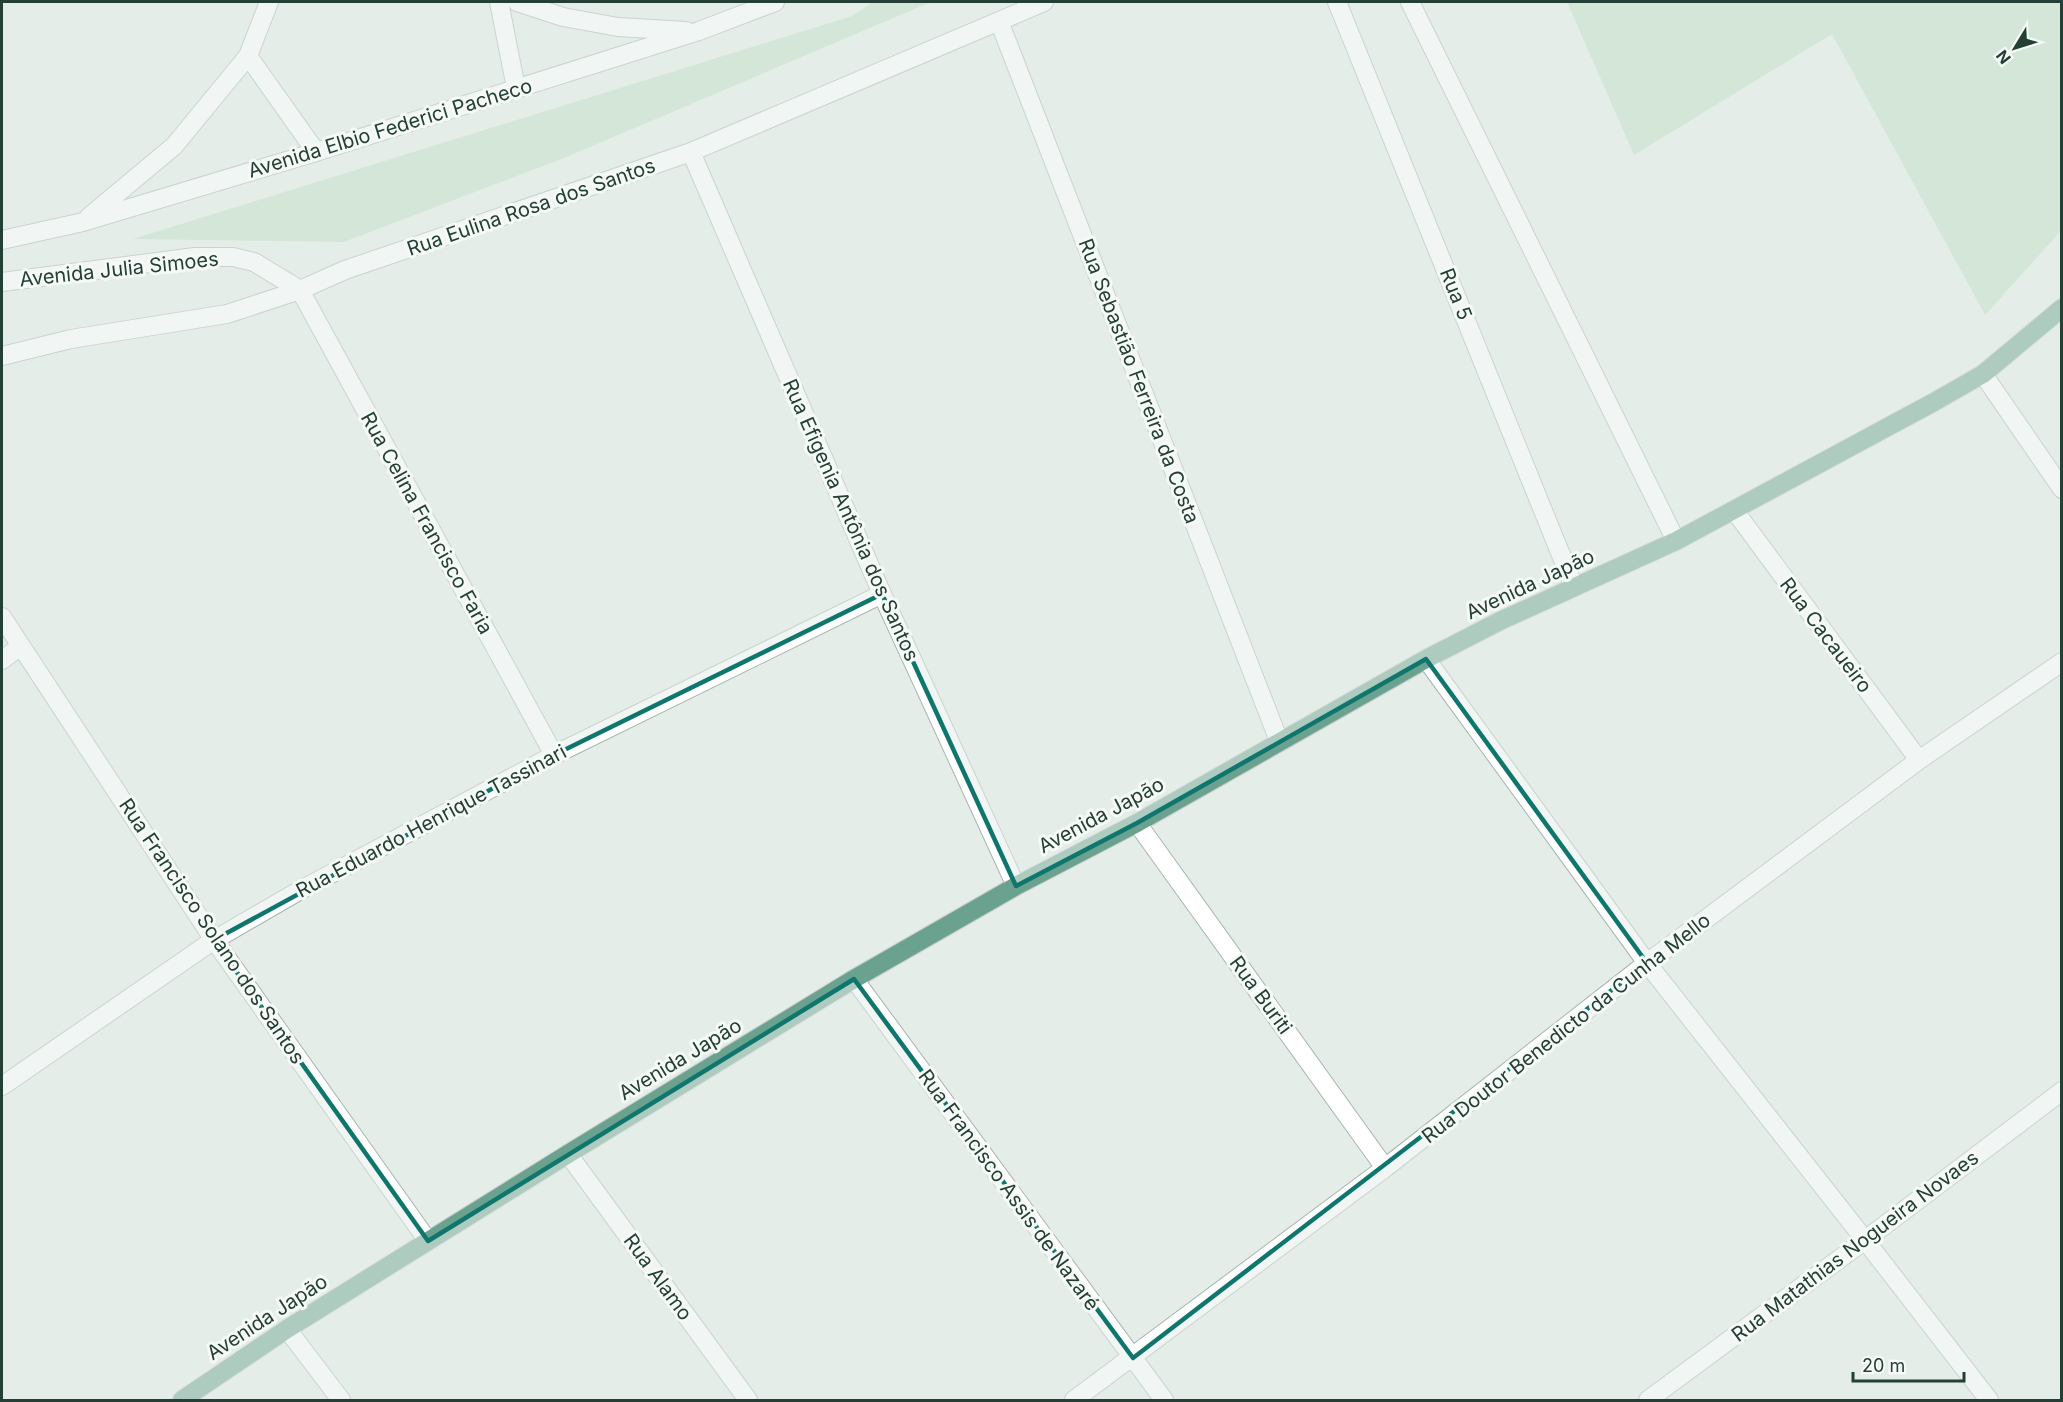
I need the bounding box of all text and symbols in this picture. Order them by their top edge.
north arrow [1985,18,2045,78]
text: N [1992,46,2015,68]
street label: Avenida Elbio Federici Pacheco [245,73,535,183]
street label: Rua Eulina Rosa dos Santos [404,153,658,261]
street label: Rua Sebastião Ferreira da Costa [1073,235,1205,527]
street label: Avenida Julia Simoes [18,247,220,291]
street label: Rua 5 [1435,265,1477,323]
street label: Rua Efigenia Antônia dos Santos [778,375,924,665]
street label: Rua Celina Francisco Faria [356,408,498,638]
street label: Avenida Japão [1462,544,1598,624]
street label: Rua Cacaueiro [1775,573,1877,697]
street label: Rua Eduardo Henrique Tassinari [292,739,570,903]
street label: Avenida Japão [1034,772,1168,858]
street label: Rua Francisco Solano dos Santos [114,794,310,1068]
street label: Rua Doutor Benedicto da Cunha Mello [1417,908,1715,1148]
street label: Rua Buriti [1225,951,1297,1039]
street label: Avenida Japão [614,1013,746,1105]
street label: Rua Francisco Assis de Nazaré [913,1065,1105,1315]
street label: Rua Matathias Nogueira Novaes [1727,1145,1983,1347]
street label: Rua Alamo [619,1229,697,1325]
street label: Avenida Japão [202,1269,332,1365]
scale bar [1853,1345,1964,1383]
text: 20 m [1862,1355,1905,1376]

